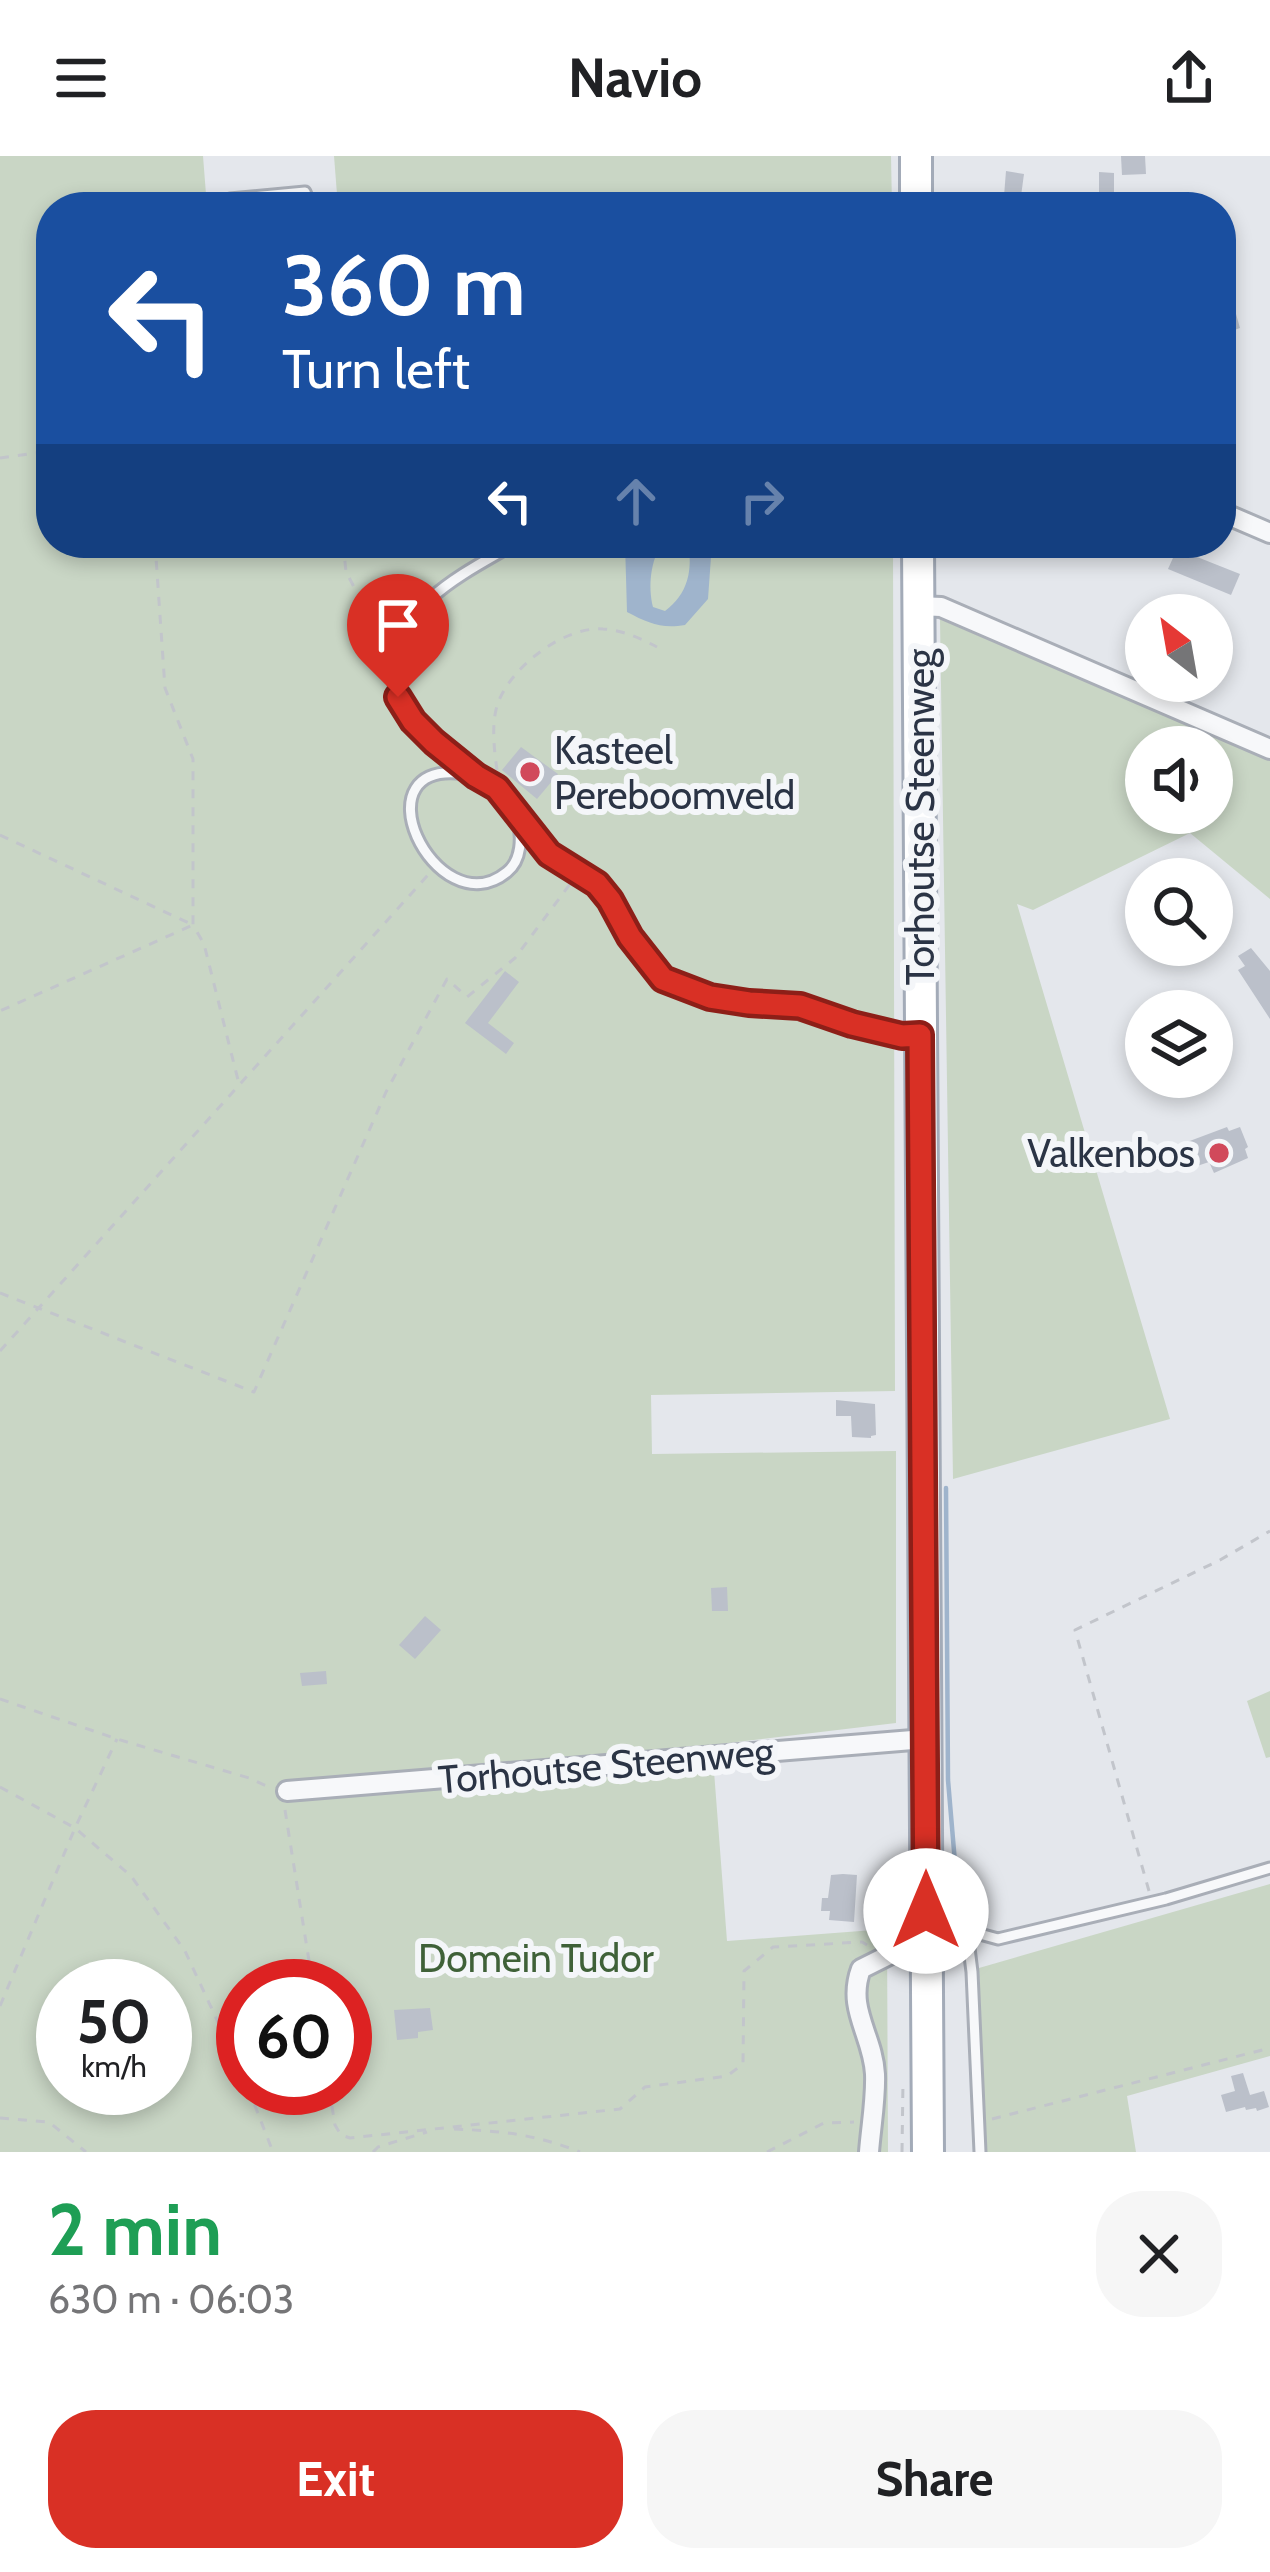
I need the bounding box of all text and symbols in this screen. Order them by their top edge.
icon: menu [48,45,114,111]
text: Navio [568,45,702,111]
icon: share [1156,45,1222,111]
text: 360 m [282,234,526,336]
icon: left [84,240,240,396]
text: Turn left [282,336,470,402]
icon: left [477,468,543,534]
icon: ahead [603,468,669,534]
icon: right [729,468,795,534]
pin [347,574,449,697]
icon: arrive [365,592,431,658]
north arrow [1125,594,1233,702]
map controls [1125,594,1233,1098]
street label: Torhoutse Steenweg [896,648,944,985]
place label: Kasteel Pereboomveld [554,726,795,819]
button: sound [1125,726,1233,834]
marker: Kasteel Pereboomveld [517,759,543,785]
button: search [1125,858,1233,966]
button: layers [1125,990,1233,1098]
place label: Valkenbos [1027,1129,1195,1177]
marker: Valkenbos [1206,1140,1232,1166]
street label: Torhoutse Steenweg [436,1726,776,1804]
position arrow [863,1848,989,1974]
park label: Domein Tudor [418,1934,655,1982]
speed limit sign: 60 [216,1959,372,2115]
text: 50 [77,1985,151,2058]
text: km/h [81,2048,147,2085]
text: 2 min [48,2186,222,2273]
button: close [1096,2191,1222,2317]
text: 630 m · 06:03 [48,2275,294,2323]
button: Exit [48,2410,623,2548]
button: Share [647,2410,1222,2548]

